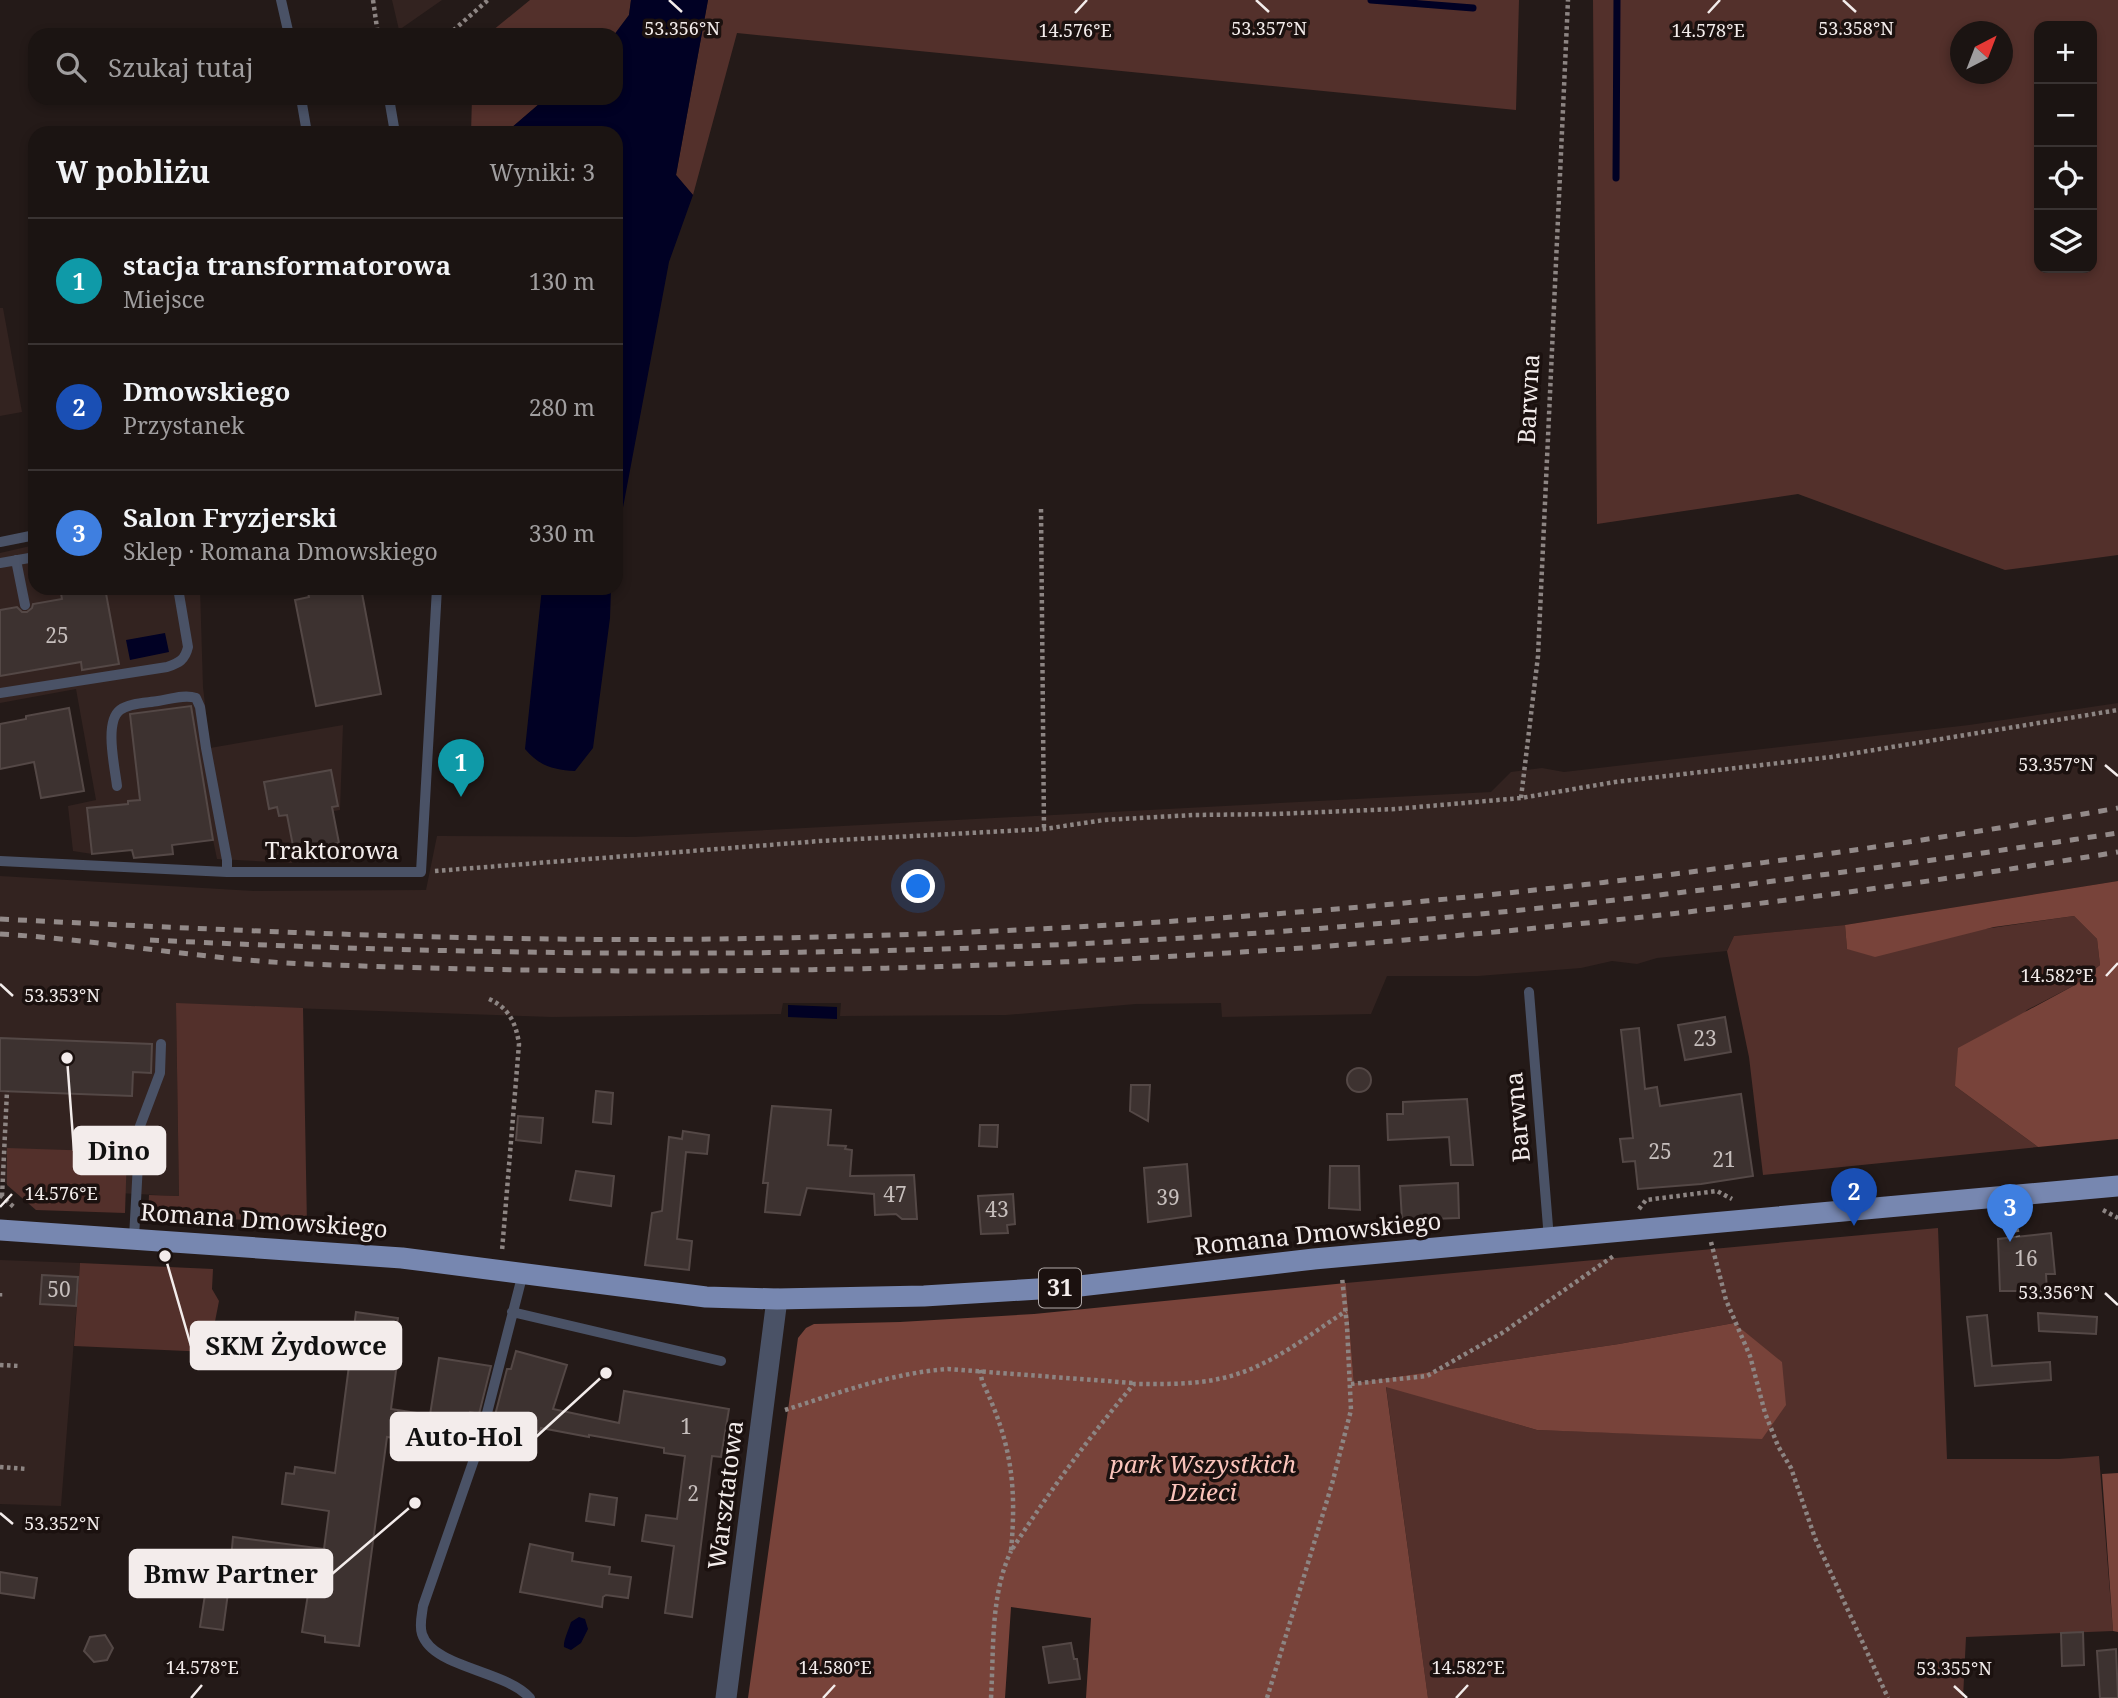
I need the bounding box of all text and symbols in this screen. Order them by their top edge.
text: 53.356°N [644,16,720,40]
text: 53.357°N [1231,16,1307,40]
text: 53.358°N [1818,16,1894,40]
text: 14.576°E [1038,18,1112,42]
text: 14.578°E [1671,18,1745,42]
north arrow [1950,21,2013,84]
map controls [2034,21,2097,273]
button: + [2034,21,2097,84]
search box [28,28,623,105]
icon: search [52,48,90,86]
text: Szukaj tutaj [108,49,254,85]
button: − [2034,84,2097,147]
button: locate [2034,147,2097,210]
text: W pobliżu [56,151,210,192]
text: Wyniki: 3 [489,156,595,188]
button: layers [2034,210,2097,273]
text: stacja transformatorowa [123,247,451,283]
text: 1 [73,265,86,297]
text: 130 m [529,265,595,297]
text: Miejsce [123,283,205,315]
street label: Barwna [1509,353,1546,445]
text: Dmowskiego [123,373,290,409]
text: 2 [73,391,86,423]
text: 280 m [529,391,595,423]
text: Przystanek [123,409,245,441]
text: Salon Fryzjerski [123,499,337,535]
text: 3 [73,517,86,549]
text: 330 m [529,517,595,549]
text: Sklep · Romana Dmowskiego [123,535,438,567]
house number: 25 [45,621,69,649]
pin: 1 [438,739,484,797]
text: 53.357°N [2018,752,2094,776]
street label: Traktorowa [265,833,399,866]
your location [901,869,935,903]
text: 14.582°E [2020,963,2094,987]
text: 53.353°N [24,983,100,1007]
house number: 23 [1693,1024,1717,1052]
street label: Barwna [1496,1071,1537,1163]
callout: Dino [74,1127,165,1174]
text: Dino [88,1132,150,1168]
house number: 25 [1648,1137,1672,1165]
house number: 21 [1712,1145,1736,1173]
pin: 2 [1831,1168,1877,1226]
house number: 47 [883,1180,907,1208]
text: 14.576°E [24,1181,98,1205]
house number: 39 [1156,1183,1180,1211]
pin: 3 [1987,1184,2033,1242]
street label: Romana Dmowskiego [139,1194,389,1245]
house number: 43 [985,1195,1009,1223]
street label: Romana Dmowskiego [1193,1203,1443,1262]
house number: 16 [2014,1244,2038,1272]
road number: 31 [1039,1268,1081,1308]
house number: 50 [47,1275,71,1303]
text: 53.356°N [2018,1280,2094,1304]
callout: SKM Żydowce [191,1322,401,1369]
text: SKM Żydowce [205,1327,387,1363]
house number: 1 [680,1412,692,1440]
callout: Auto-Hol [391,1413,536,1460]
text: Auto-Hol [405,1418,523,1454]
street label: Warsztatowa [699,1418,750,1571]
park label: park Wszystkich Dzieci [1109,1447,1296,1508]
house number: 2 [687,1479,699,1507]
text: 53.352°N [24,1511,100,1535]
callout: Bmw Partner [130,1550,332,1597]
text: Bmw Partner [144,1555,319,1591]
text: 14.578°E [165,1655,239,1679]
text: 14.580°E [798,1655,872,1679]
text: 14.582°E [1431,1655,1505,1679]
text: 53.355°N [1916,1656,1992,1680]

